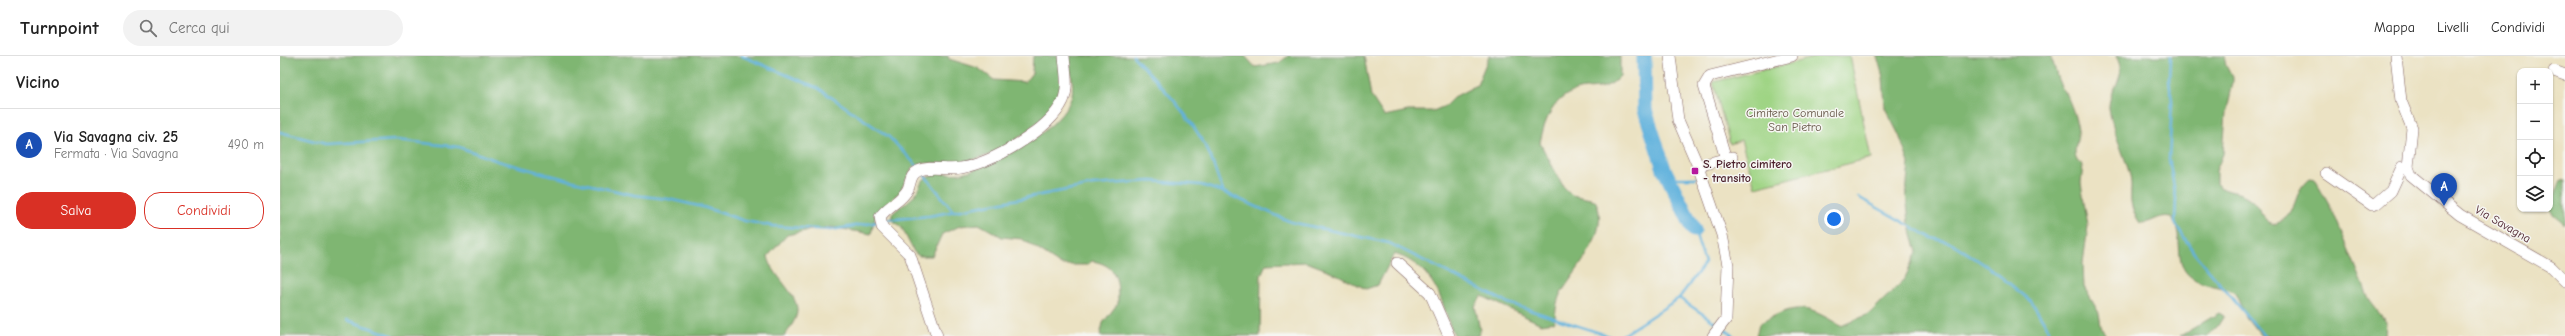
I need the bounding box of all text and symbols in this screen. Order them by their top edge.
search box [123,10,403,46]
text: Turnpoint [20,17,99,39]
icon: search [137,17,159,39]
text: Cerca qui [169,19,230,37]
text: Mappa [2374,19,2415,36]
text: Livelli [2437,19,2469,36]
text: Condividi [2491,19,2545,36]
map controls [2517,68,2553,212]
button: + [2517,68,2553,104]
text: Vicino [16,73,59,92]
button: − [2517,104,2553,140]
park label: Cimitero Comunale San Pietro [1746,106,1844,134]
text: Via Savagna civ. 25 [54,128,178,146]
text: A [25,137,33,152]
text: 490 m [228,137,264,152]
button: locate [2517,140,2553,176]
text: Fermata · Via Savagna [54,146,178,161]
place label: S. Pietro cimitero - transito [1703,157,1792,185]
marker: S. Pietro cimitero - transito [1690,166,1700,176]
pin: A [2431,173,2457,206]
button: layers [2517,176,2553,212]
button: Salva [16,192,136,229]
button: Condividi [144,192,264,229]
street label: Via Savagna [2473,202,2533,246]
your location [1824,209,1844,229]

